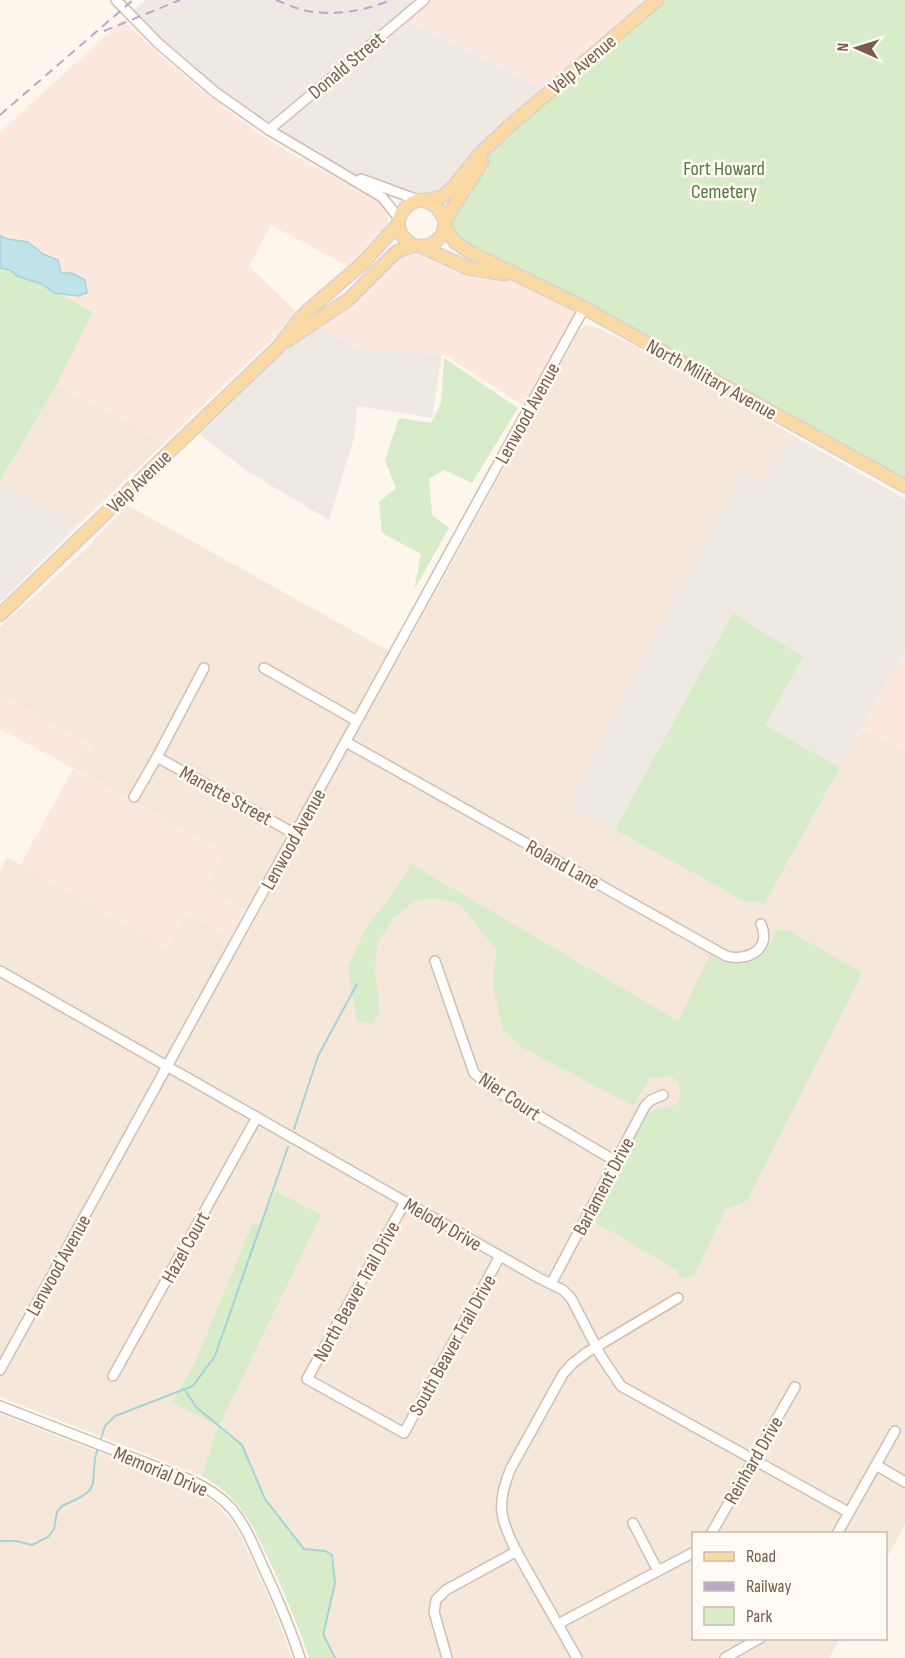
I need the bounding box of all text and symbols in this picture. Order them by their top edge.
north arrow [827,18,887,78]
street label: Donald Street [304,27,390,104]
street label: Velp Avenue [544,30,621,100]
text: N [834,43,853,52]
park label: Fort Howard Cemetery [683,157,765,204]
street label: North Military Avenue [642,334,781,426]
street label: Lenwood Avenue [490,359,566,468]
street label: Velp Avenue [102,445,177,518]
street label: Manette Street [175,761,276,831]
street label: Lenwood Avenue [256,785,332,894]
street label: Roland Lane [521,835,604,895]
street label: Nier Court [474,1068,545,1126]
street label: Barlament Drive [568,1133,640,1240]
street label: Melody Drive [399,1193,486,1257]
street label: Hazel Court [156,1208,215,1287]
street label: Lenwood Avenue [21,1211,97,1320]
street label: North Beaver Trail Drive [308,1217,405,1366]
street label: South Beaver Trail Drive [404,1271,502,1420]
street label: Reinhard Drive [719,1412,789,1509]
street label: Memorial Drive [110,1441,211,1503]
legend [692,1532,887,1640]
text: Road [746,1546,776,1567]
text: Railway [746,1576,791,1597]
text: Park [746,1606,772,1627]

